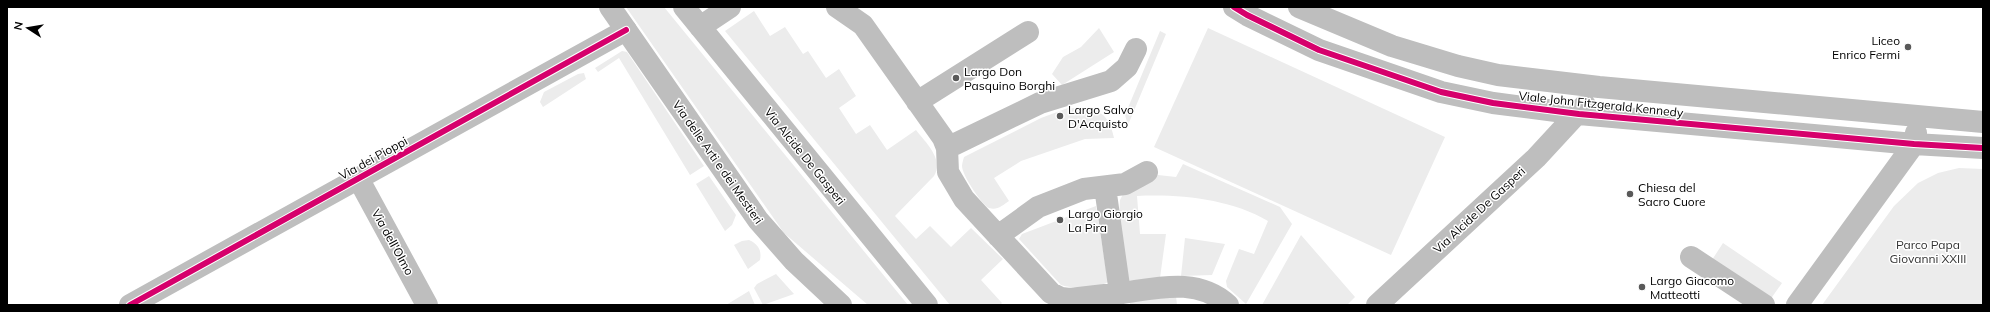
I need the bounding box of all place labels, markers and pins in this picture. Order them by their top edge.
place label: Liceo Enrico Fermi [1832,33,1900,62]
marker: Liceo Enrico Fermi [1903,42,1913,52]
place label: Largo Don Pasquino Borghi [964,64,1055,93]
marker: Largo Don Pasquino Borghi [951,73,961,83]
place label: Largo Salvo D'Acquisto [1068,102,1134,131]
marker: Largo Salvo D'Acquisto [1055,111,1065,121]
place label: Chiesa del Sacro Cuore [1638,180,1706,209]
marker: Chiesa del Sacro Cuore [1625,189,1635,199]
place label: Largo Giorgio La Pira [1068,206,1143,235]
marker: Largo Giorgio La Pira [1055,215,1065,225]
place label: Largo Giacomo Matteotti [1650,273,1734,302]
marker: Largo Giacomo Matteotti [1637,282,1647,292]

